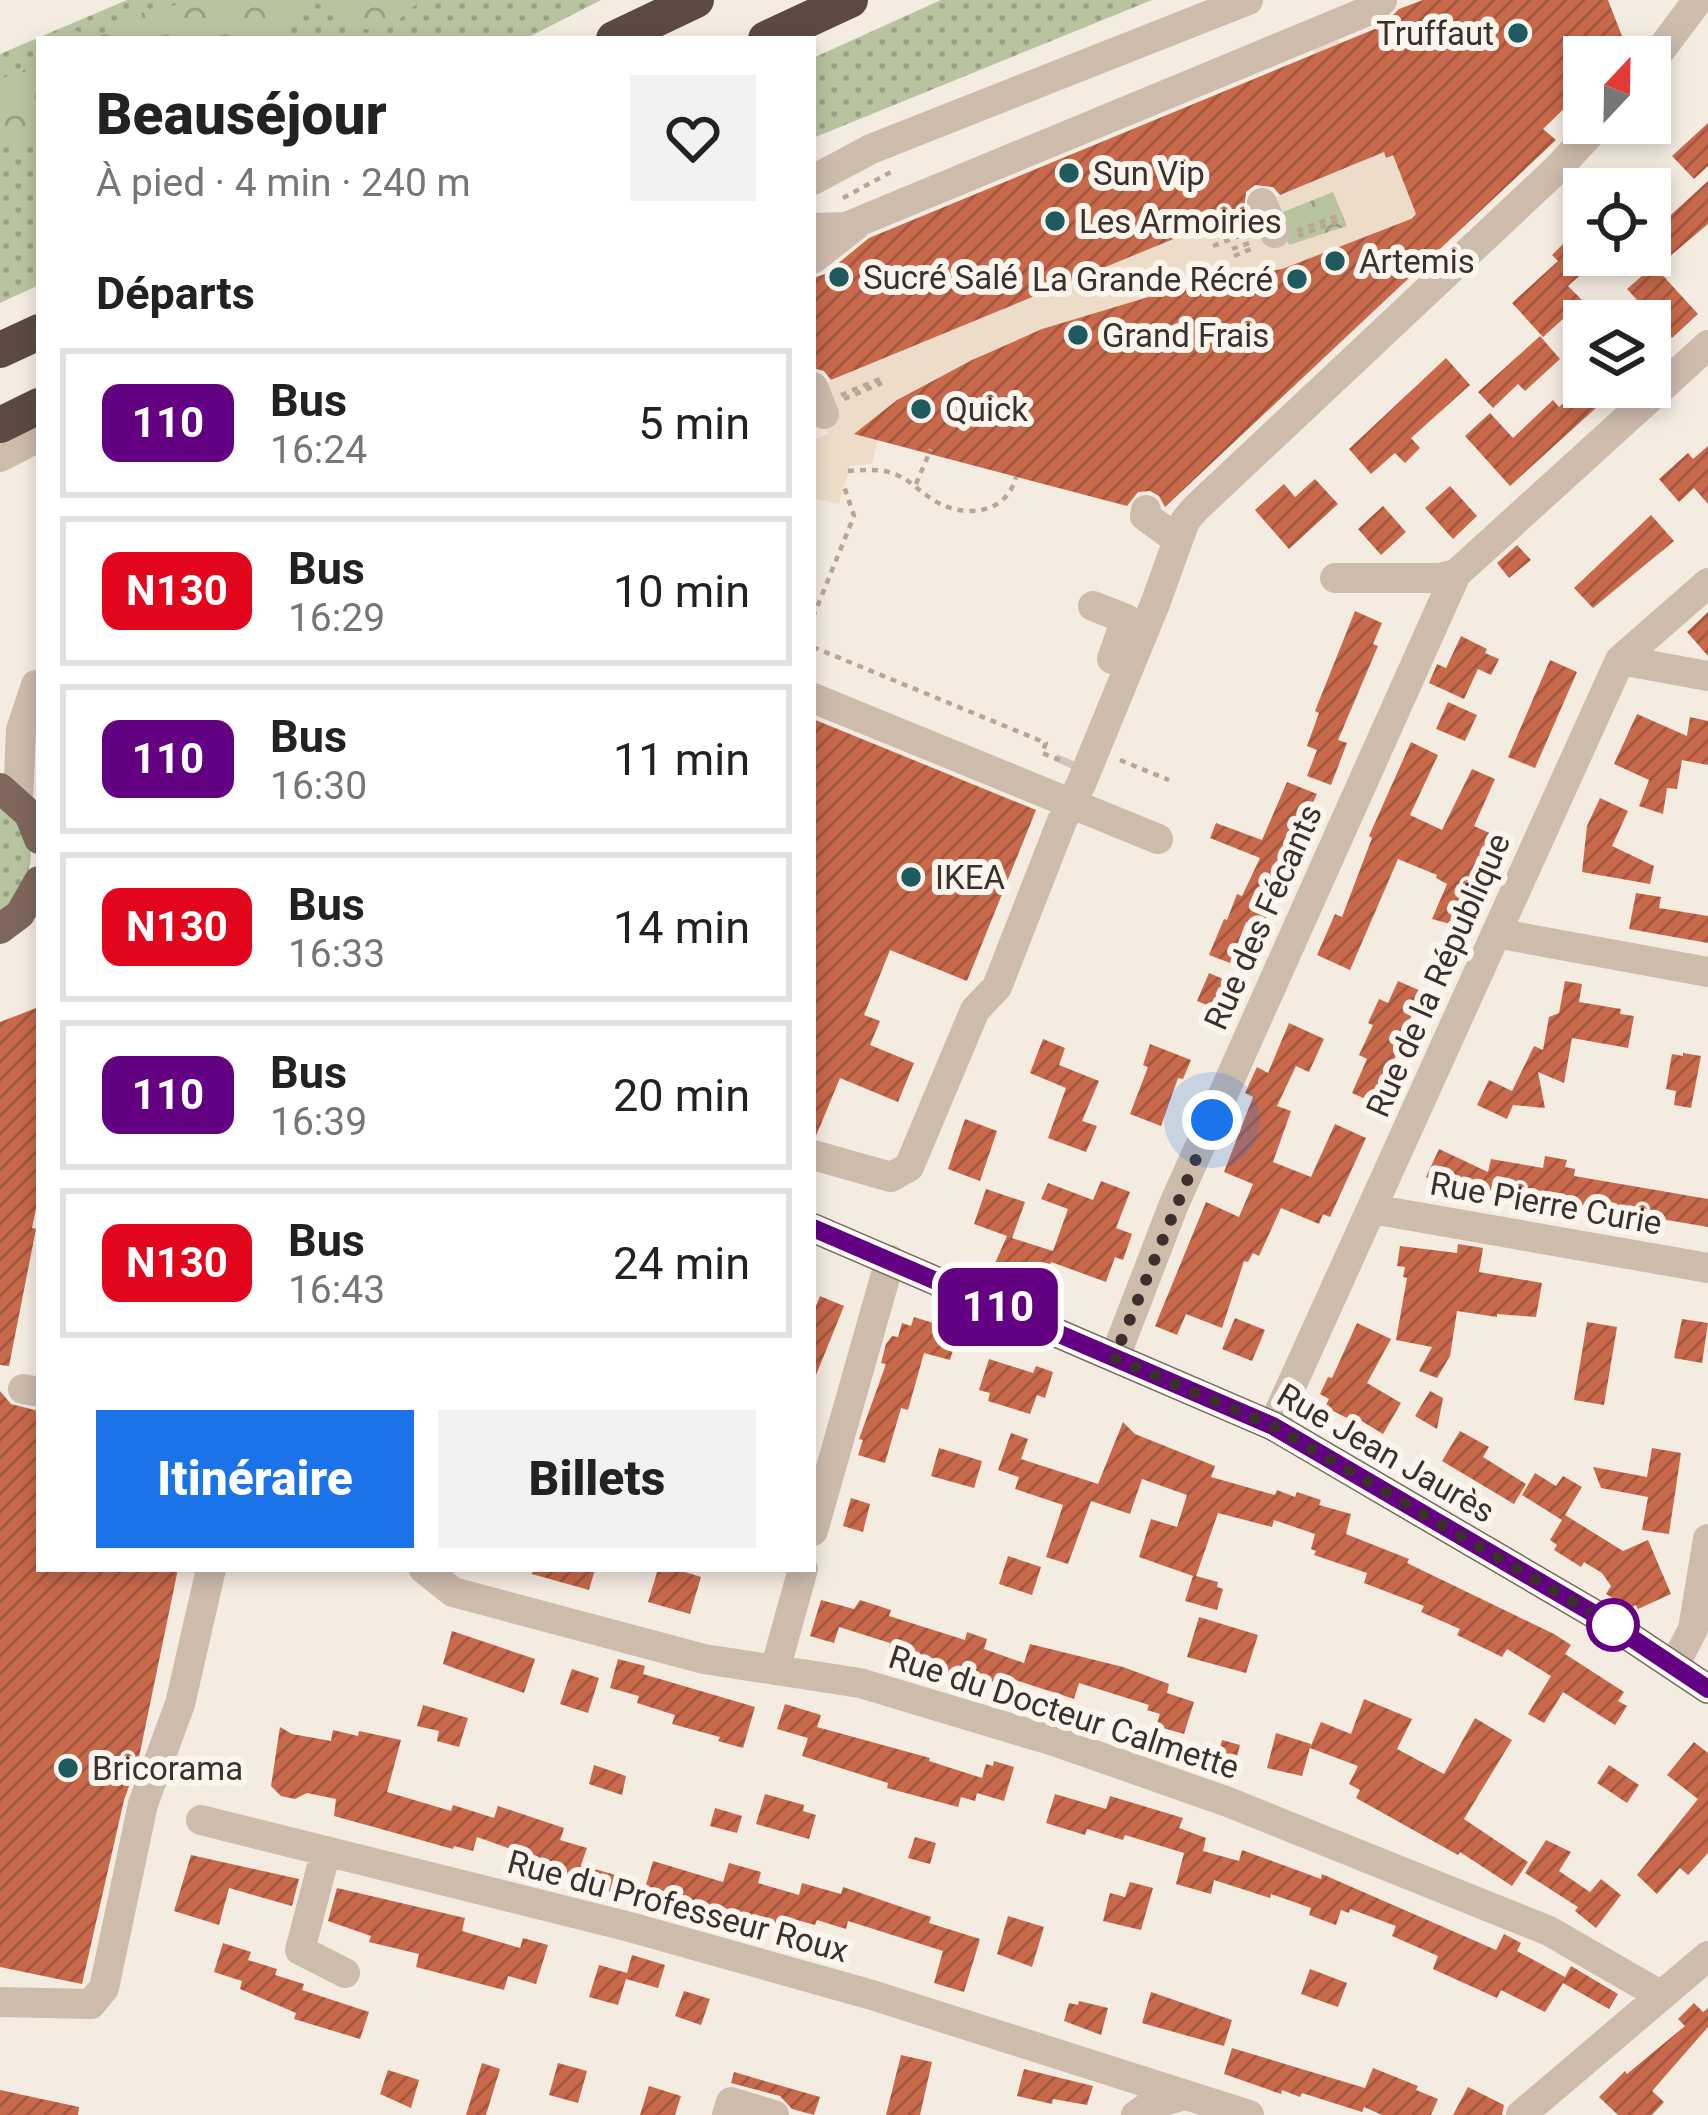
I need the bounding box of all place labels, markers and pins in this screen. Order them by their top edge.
place label: Truffaut [1376,14,1494,53]
marker: Truffaut [1505,20,1531,46]
place label: Sun Vip [1093,154,1205,193]
marker: Sun Vip [1056,160,1082,186]
place label: Les Armoiries [1079,202,1282,241]
marker: Les Armoiries [1042,208,1068,234]
place label: Artemis [1359,242,1475,281]
marker: Artemis [1322,248,1348,274]
place label: Sucré Salé [863,258,1018,297]
place label: La Grande Récré [1032,260,1273,299]
marker: Sucré Salé [826,264,852,290]
marker: La Grande Récré [1284,266,1310,292]
place label: Grand Frais [1102,316,1269,355]
marker: Grand Frais [1065,322,1091,348]
place label: Quick [945,390,1028,429]
marker: Quick [908,396,934,422]
place label: IKEA [935,858,1005,897]
marker: IKEA [898,864,924,890]
unlabelled marker [1588,1600,1638,1650]
place label: Bricorama [92,1749,243,1788]
marker: Bricorama [55,1755,81,1781]

